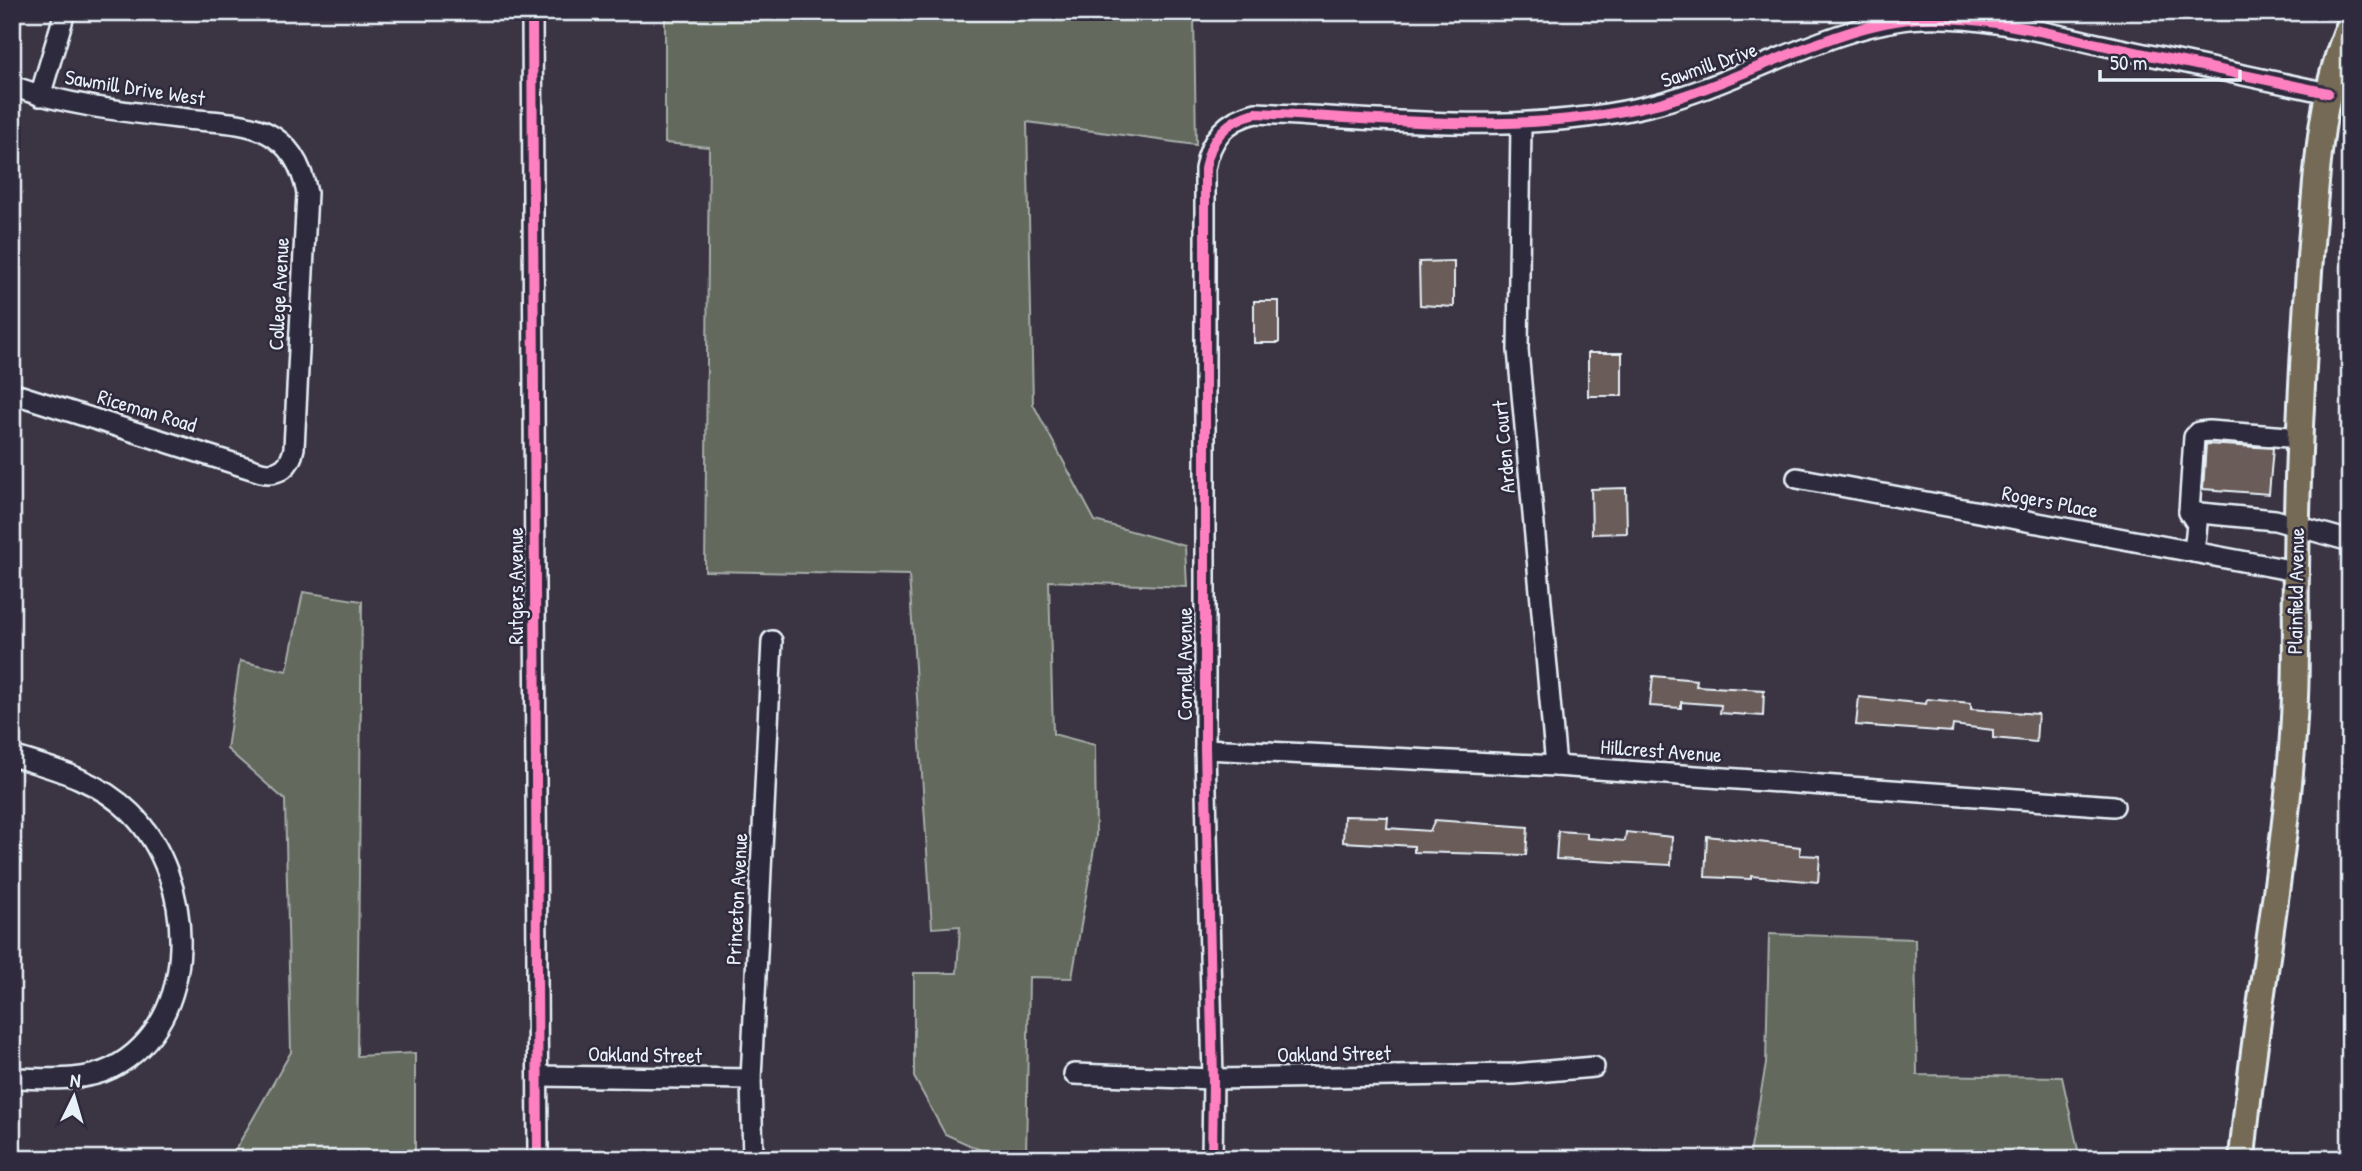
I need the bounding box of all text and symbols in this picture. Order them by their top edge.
street label: Sawmill Drive [1657,35,1761,95]
scale bar [2100,38,2240,82]
text: 50 m [2110,48,2147,77]
street label: Sawmill Drive West [63,62,208,113]
street label: College Avenue [261,237,296,351]
street label: Riceman Road [94,382,200,439]
street label: Arden Court [1485,399,1522,495]
street label: Rogers Place [2000,478,2101,525]
street label: Rutgers Avenue [501,527,530,645]
street label: Plainfield Avenue [2280,527,2311,655]
street label: Cornell Avenue [1170,607,1199,721]
street label: Hillcrest Avenue [1599,732,1723,769]
street label: Princeton Avenue [719,832,754,966]
street label: Oakland Street [1277,1038,1392,1069]
street label: Oakland Street [588,1039,703,1070]
north arrow [38,1062,108,1132]
text: N [69,1067,82,1093]

